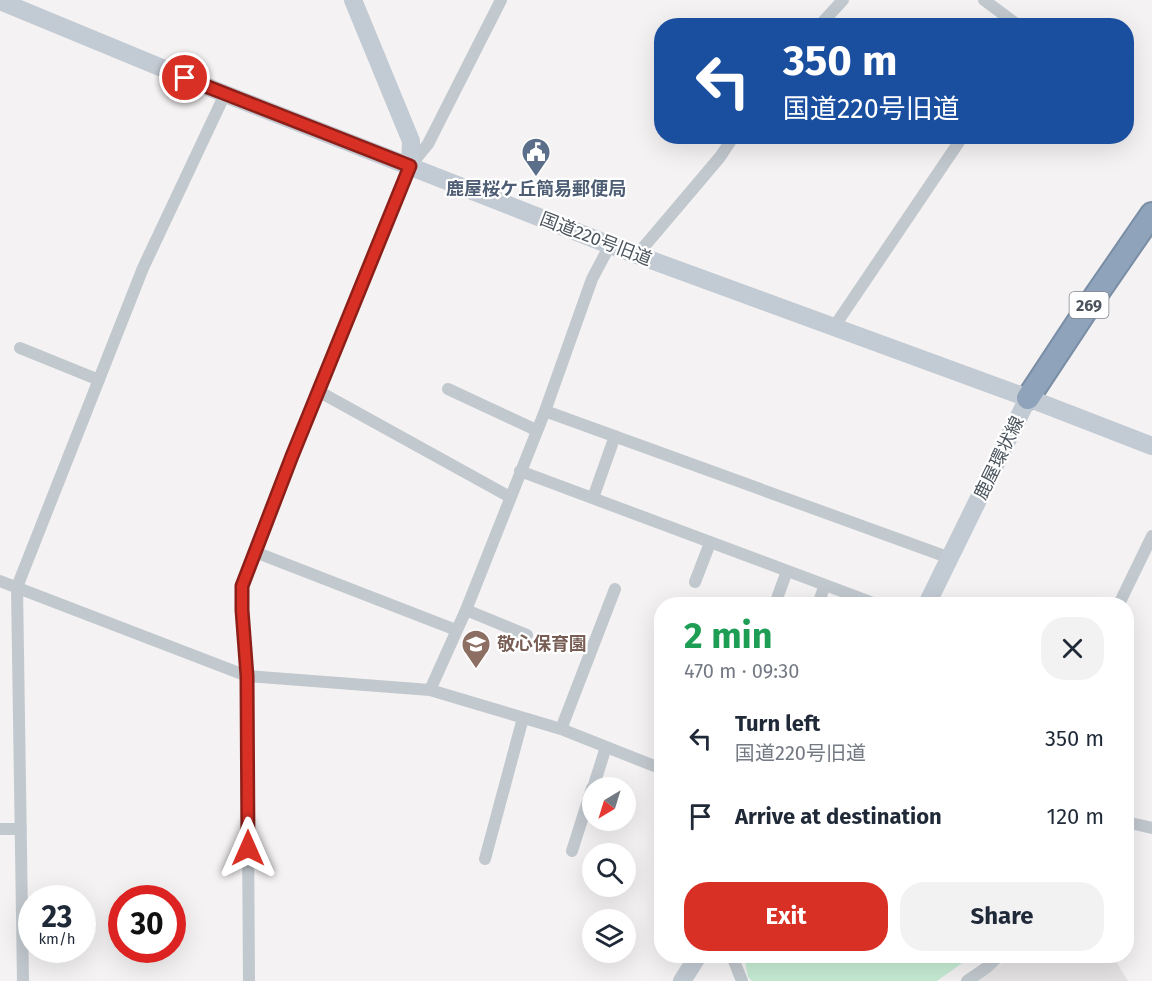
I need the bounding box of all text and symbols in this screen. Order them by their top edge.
text: 350 m [783,36,897,86]
icon: left [684,42,762,120]
pin [159,52,210,103]
icon: arrive [168,61,201,94]
text: 国道220号旧道 [783,93,960,125]
public building icon: 鹿屋桜ケ丘簡易郵便局 [520,136,552,178]
place label: 鹿屋桜ケ丘簡易郵便局 [446,178,626,200]
street label: 国道220号旧道 [537,208,655,270]
road number: 269 [1070,292,1108,318]
street label: 鹿屋環状線 [969,413,1029,503]
text: 2 min [684,614,773,658]
button: close [1041,617,1104,680]
school or university icon: 敬心保育園 [460,628,492,670]
place label: 敬心保育園 [497,633,587,655]
text: 470 m · 09:30 [684,659,799,683]
text: Turn left [735,710,820,737]
icon: left [684,722,717,755]
text: 350 m [1045,725,1104,752]
text: 国道220号旧道 [735,741,866,765]
north arrow [582,777,636,831]
map controls [582,777,636,963]
icon: arrive [684,800,717,833]
text: Arrive at destination [735,803,942,830]
text: 120 m [1047,803,1104,830]
position arrow [216,816,280,880]
button: search [582,843,636,897]
button: Exit [684,882,888,951]
button: Share [900,882,1104,951]
speed limit sign: 30 [108,885,186,963]
text: 23 [42,899,72,935]
button: layers [582,909,636,963]
text: km/h [38,930,76,948]

